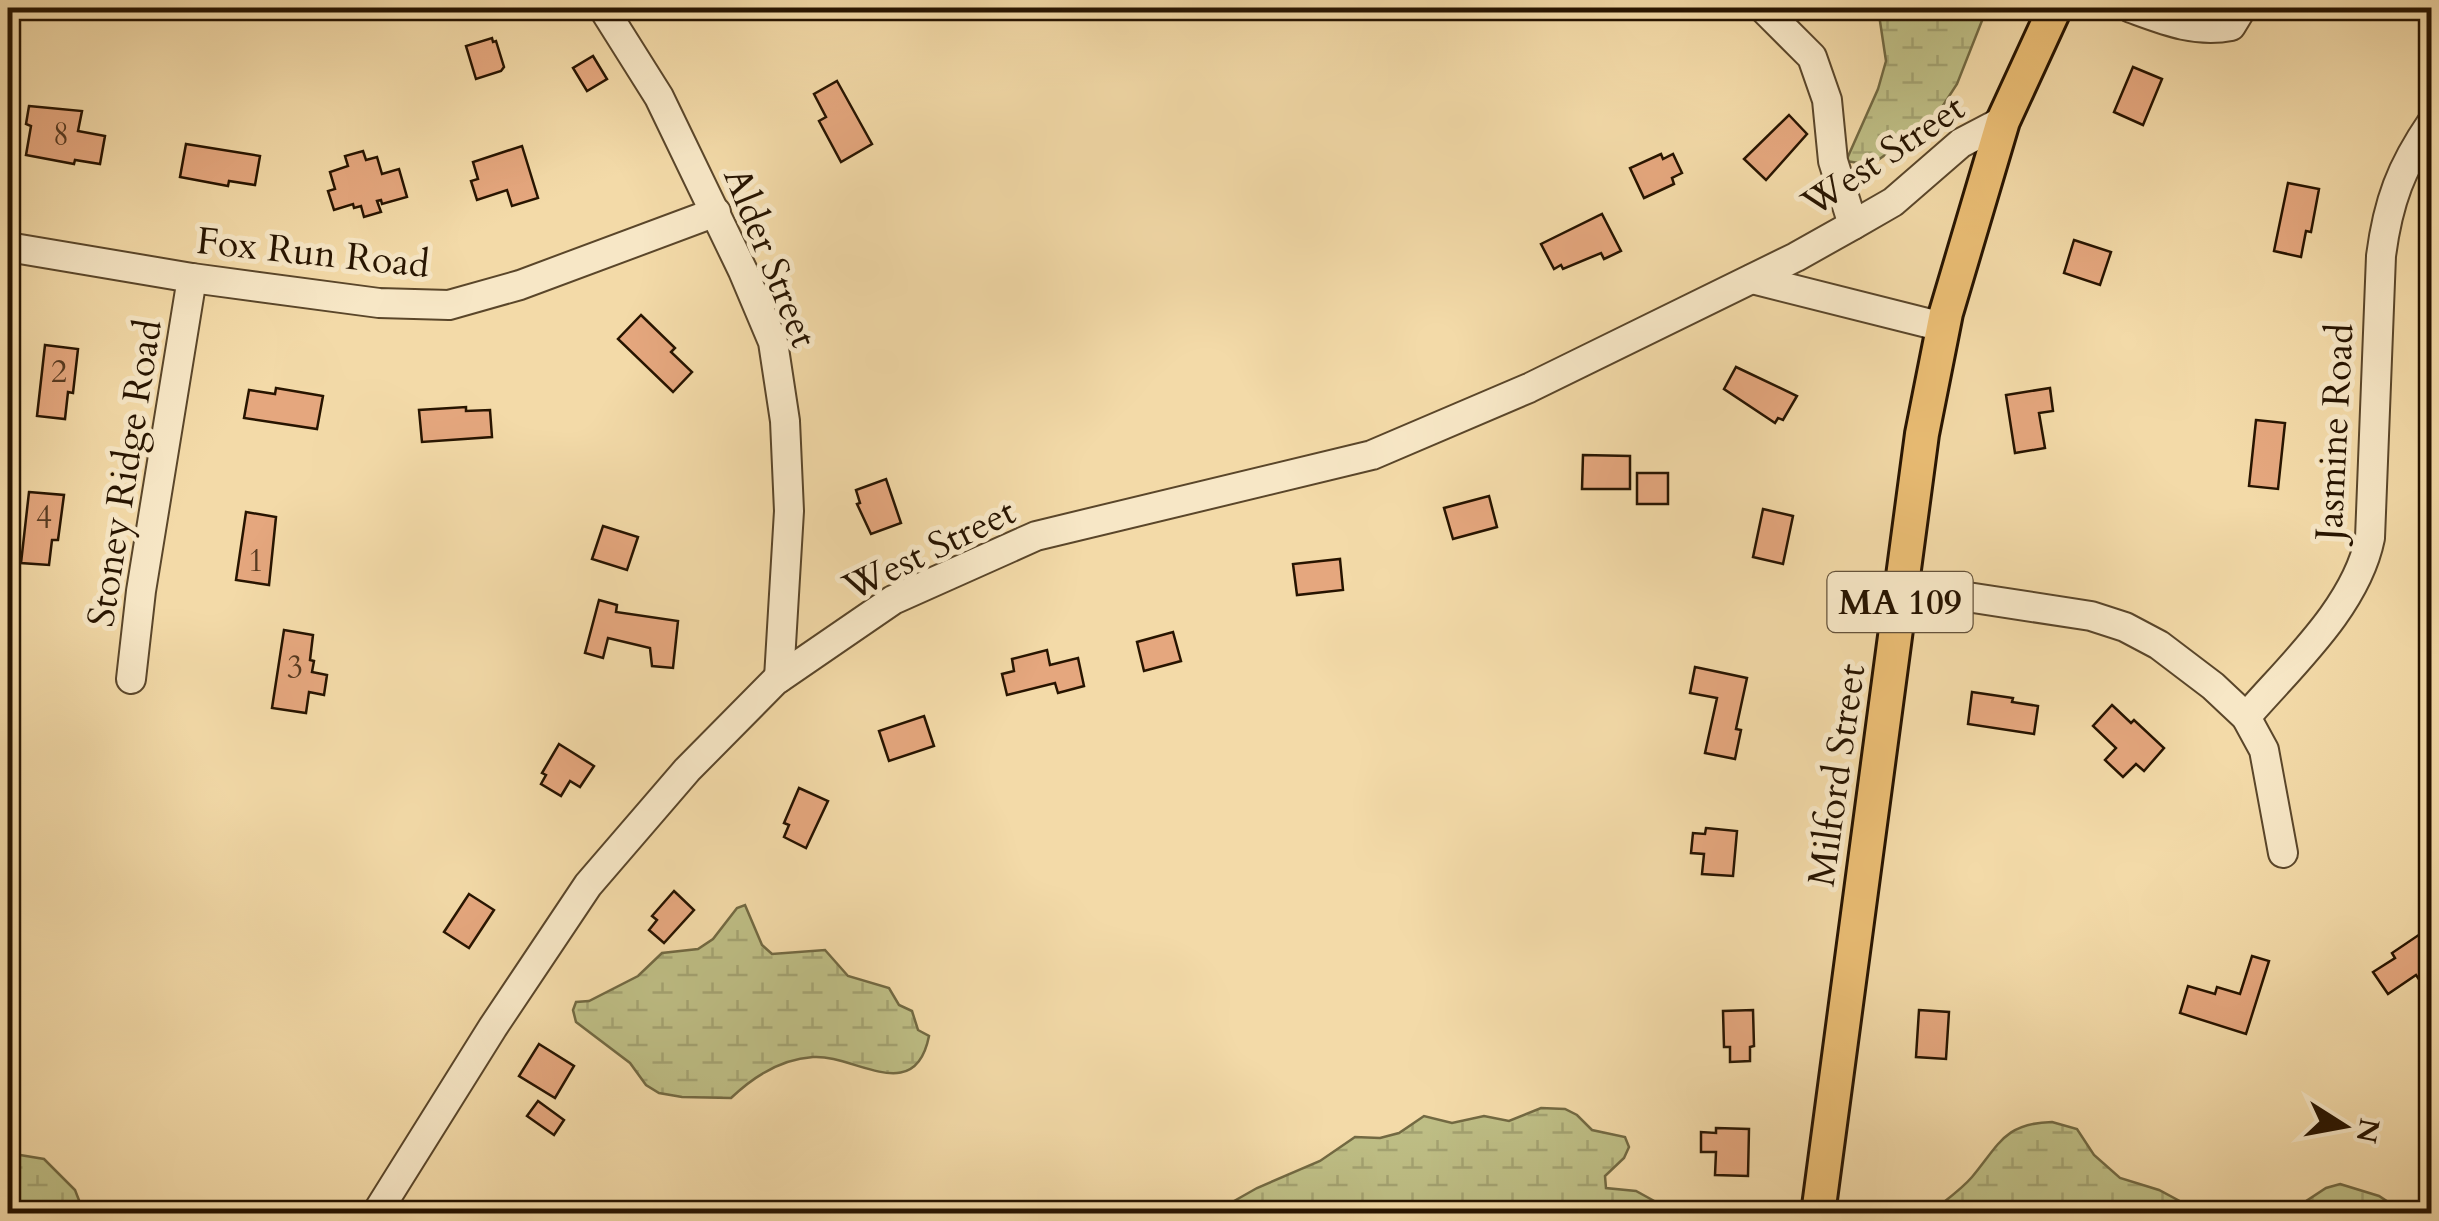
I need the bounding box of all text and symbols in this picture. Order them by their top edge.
street label: West Street [1791,82,1975,230]
house number: 8 [53,113,69,157]
street label: Alder Street [710,160,830,355]
street label: Fox Run Road [194,215,432,291]
street label: Stoney Ridge Road [75,316,175,630]
street label: Jasmine Road [2303,322,2367,547]
house number: 2 [51,350,67,394]
street label: West Street [834,486,1024,614]
house number: 4 [36,496,52,540]
house number: 1 [248,539,264,583]
road number: MA 109 [1828,572,1972,632]
house number: 3 [287,646,303,690]
street label: Milford Street [1796,661,1878,890]
north arrow [2294,1076,2394,1176]
text: N [2347,1115,2389,1146]

